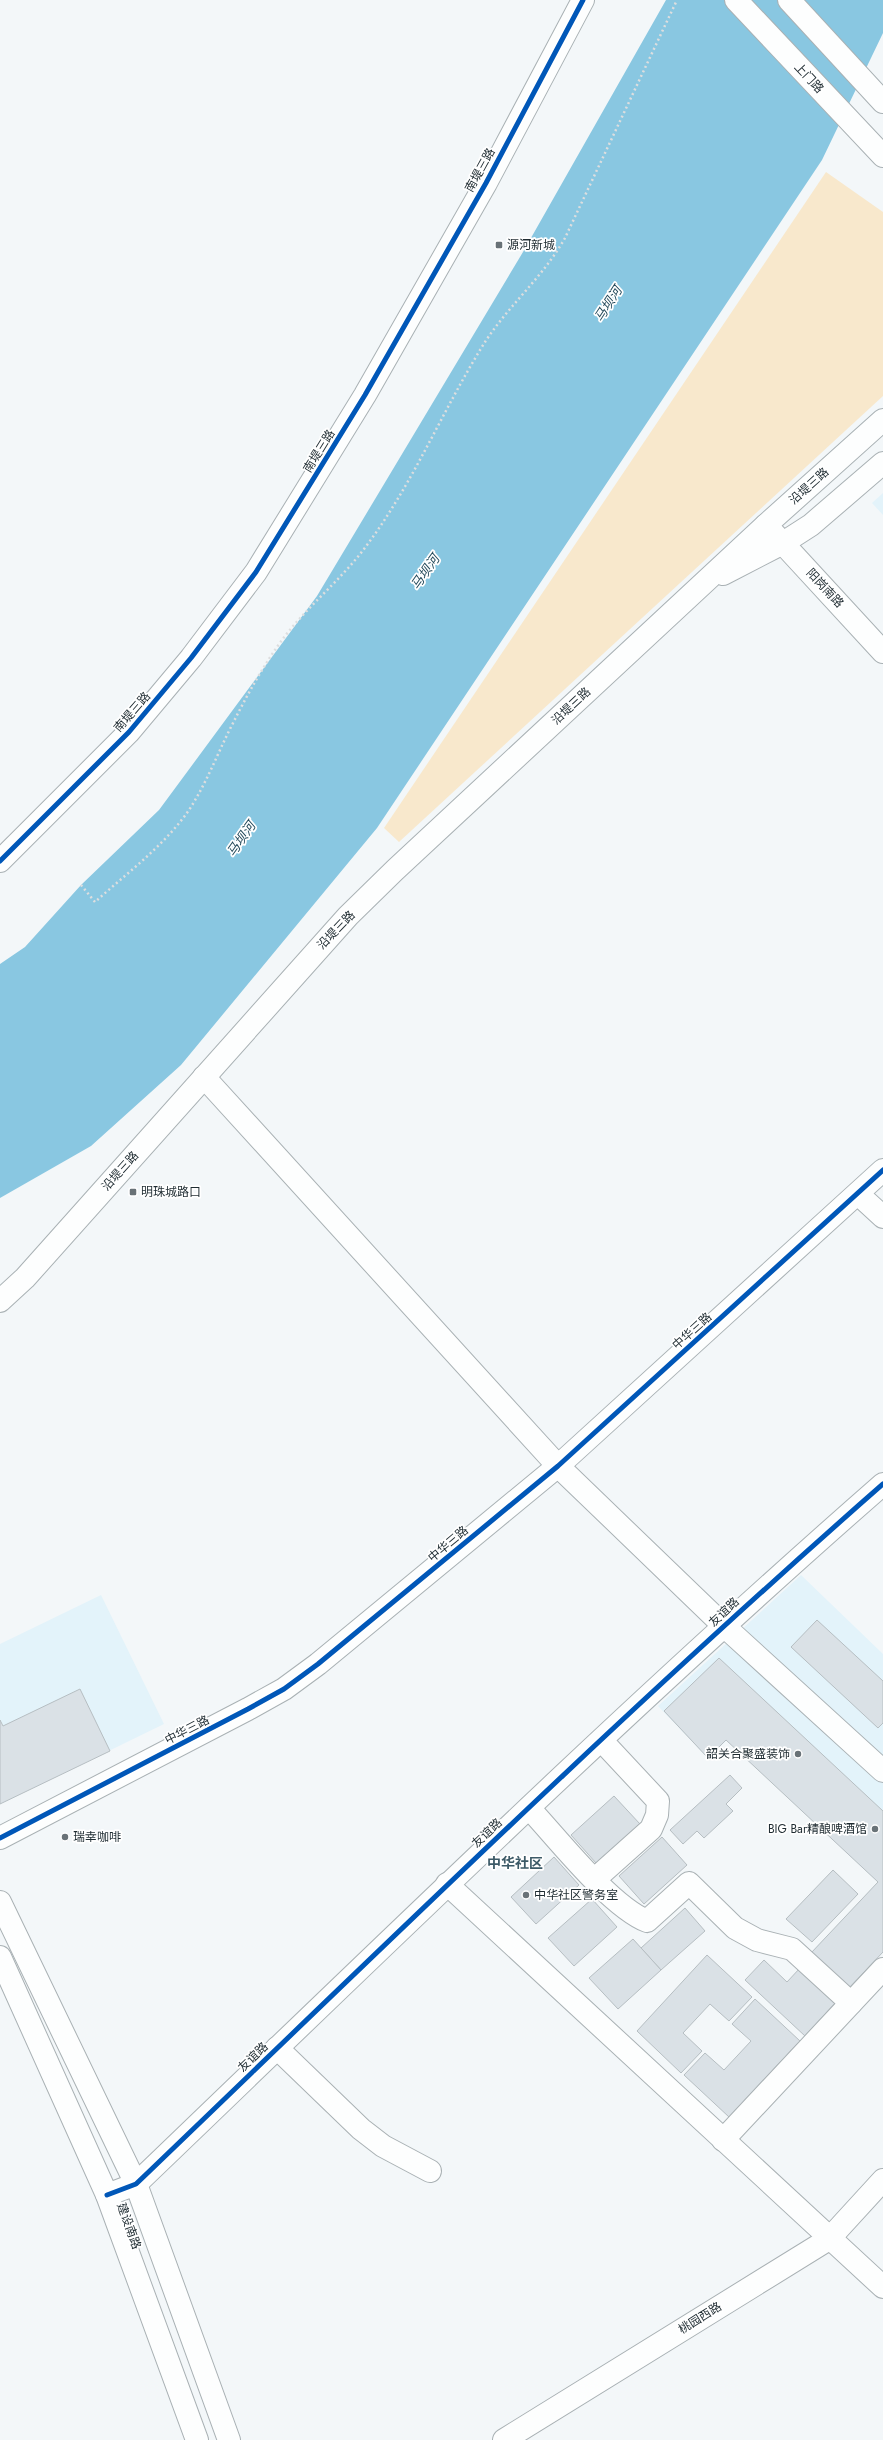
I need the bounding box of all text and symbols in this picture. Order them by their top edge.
street label: 上门路 [790,59,828,97]
street label: 南堤三路 [460,145,500,195]
place label: 源河新城 [507,236,555,254]
marker: 源河新城 [494,240,504,250]
water label: 马坝河 [589,280,628,326]
street label: 南堤三路 [299,426,339,476]
street label: 沿堤三路 [785,463,833,509]
water label: 马坝河 [406,548,446,593]
street label: 阳岗南路 [802,564,848,612]
street label: 沿堤三路 [547,683,595,729]
street label: 南堤三路 [109,688,155,736]
water label: 马坝河 [222,815,262,860]
street label: 沿堤三路 [313,906,359,954]
street label: 沿堤三路 [97,1147,143,1195]
place label: 明珠城路口 [141,1183,201,1201]
marker: 明珠城路口 [128,1187,138,1197]
street label: 中华三路 [668,1308,716,1354]
street label: 中华三路 [424,1522,472,1566]
street label: 友谊路 [705,1593,743,1631]
street label: 中华三路 [162,1711,212,1749]
place label: 韶关合聚盛装饰 [706,1745,790,1763]
marker: 韶关合聚盛装饰 [793,1749,803,1759]
street label: 友谊路 [468,1814,506,1852]
place label: BIG Bar精酿啤酒馆 [768,1820,867,1838]
marker: BIG Bar精酿啤酒馆 [870,1824,880,1834]
place label: 瑞幸咖啡 [73,1828,121,1846]
marker: 瑞幸咖啡 [60,1832,70,1842]
district label: 中华社区 [487,1853,543,1873]
place label: 中华社区警务室 [534,1886,618,1904]
marker: 中华社区警务室 [521,1890,531,1900]
street label: 友谊路 [234,2038,272,2076]
street label: 建设南路 [112,2200,146,2252]
street label: 桃园西路 [675,2298,725,2338]

